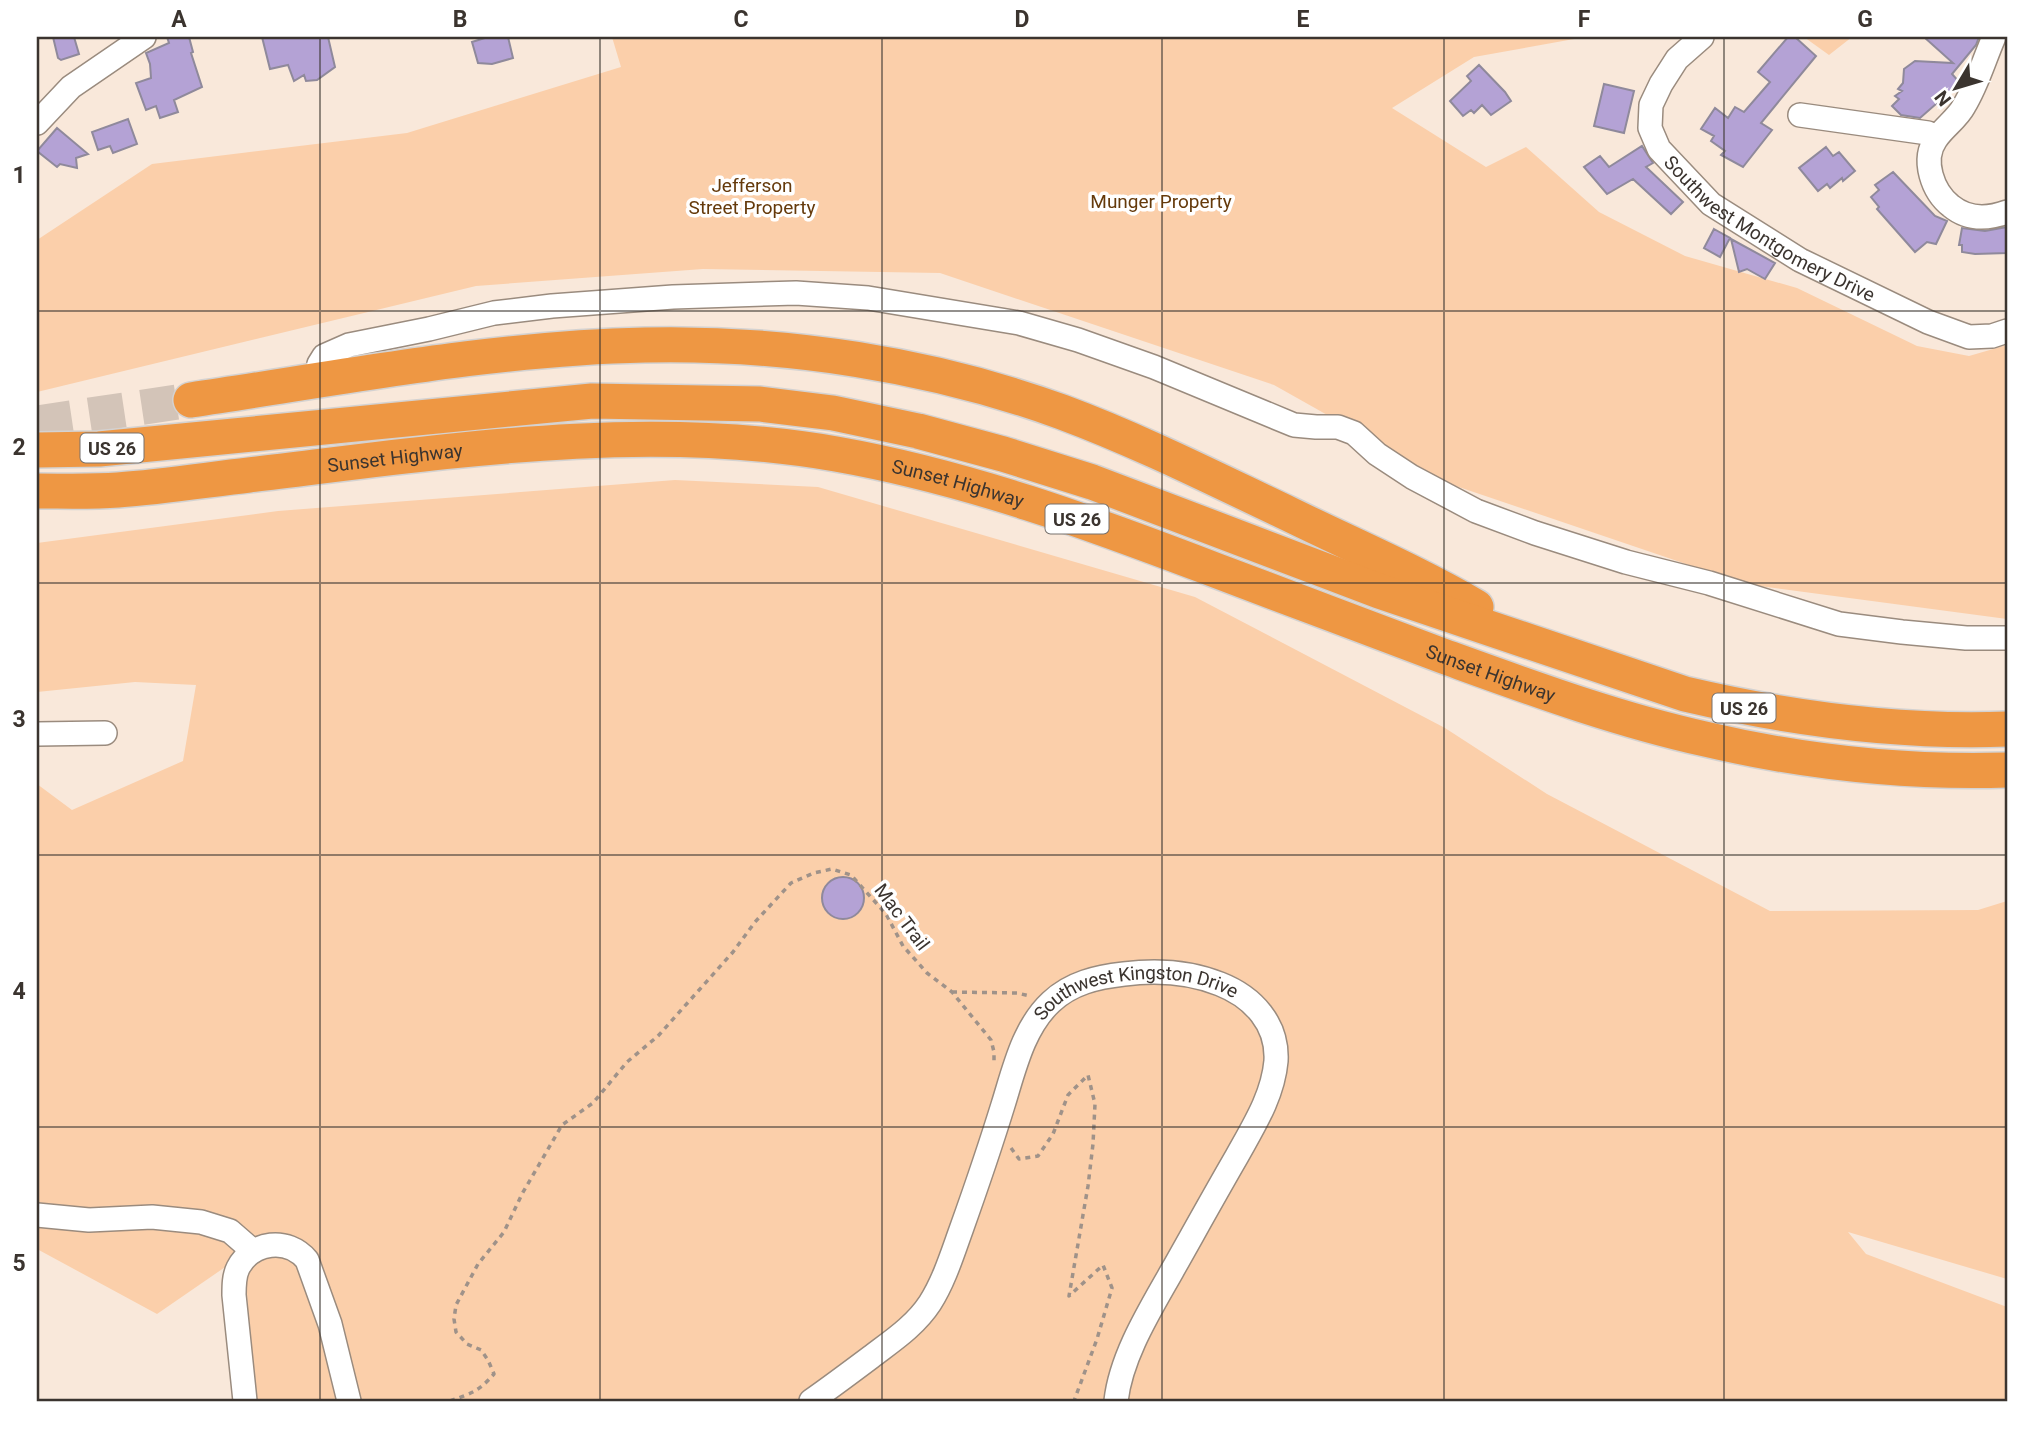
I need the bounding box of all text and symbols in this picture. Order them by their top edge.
text: A [171,6,187,33]
text: B [453,6,467,33]
text: C [733,6,749,33]
text: D [1015,6,1029,33]
text: E [1297,6,1310,33]
text: F [1578,6,1591,33]
text: G [1857,6,1873,33]
north arrow [1922,52,1992,122]
text: N [1930,86,1956,111]
street label: Southwest Montgomery Drive [1660,151,1879,306]
text: 1 [12,162,26,189]
park label: Jefferson Street Property [689,174,815,219]
park label: Munger Property [1090,190,1232,213]
text: 2 [12,434,26,461]
road number: US 26 [80,434,144,462]
street label: Sunset Highway [326,438,464,477]
street label: Sunset Highway [890,454,1027,512]
road number: US 26 [1046,504,1108,534]
street label: Sunset Highway [1423,639,1559,707]
road number: US 26 [1712,694,1776,722]
text: 3 [12,706,26,733]
street label: Mac Trail [869,879,935,955]
street label: Southwest Kingston Drive [1028,961,1243,1025]
text: 4 [12,978,26,1005]
text: 5 [12,1250,26,1277]

